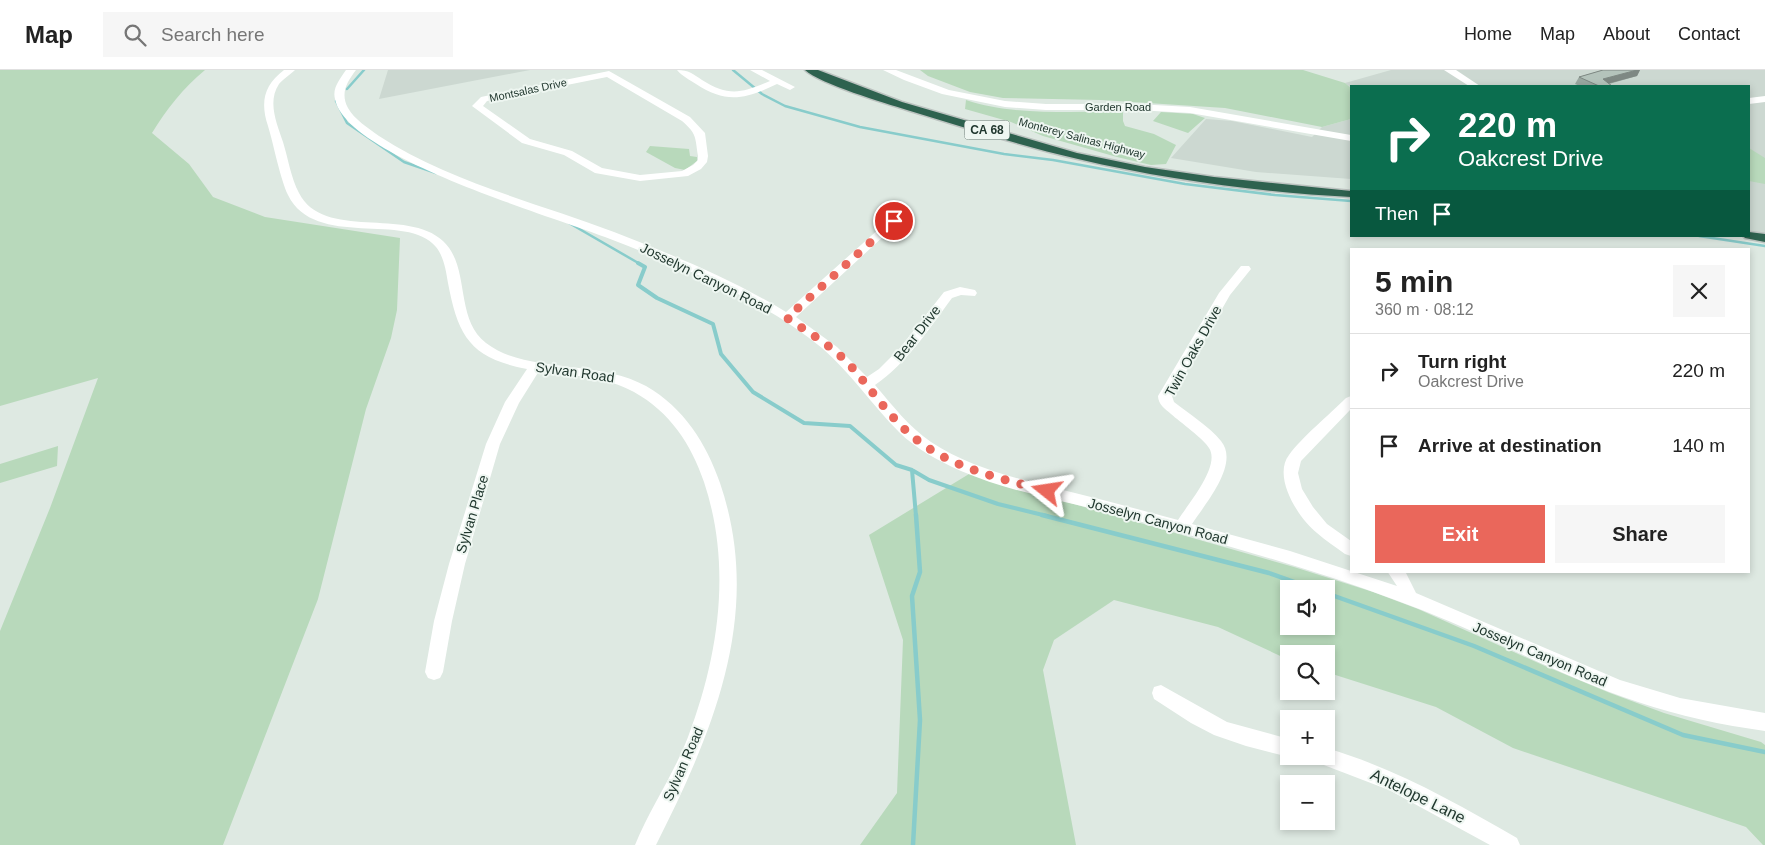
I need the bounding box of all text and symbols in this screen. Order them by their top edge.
search box [103,12,453,57]
text: Map [25,21,73,48]
icon: search [121,21,149,49]
text: Search here [161,24,265,45]
text: Home [1464,24,1512,44]
text: Map [1540,24,1575,44]
text: About [1603,24,1650,44]
text: Contact [1678,24,1740,44]
street label: Montsalas Drive [488,76,568,104]
street label: Garden Road [1085,101,1151,113]
icon: right [1375,105,1440,170]
text: 220 m [1458,105,1557,144]
street label: Monterey Salinas Highway [1018,115,1147,161]
road number: CA 68 [964,120,1010,140]
text: Oakcrest Drive [1458,146,1603,171]
pin [873,200,915,242]
icon: arrive [1428,200,1456,228]
text: Then [1375,203,1418,224]
icon: arrive [880,207,908,235]
street label: Josselyn Canyon Road [638,239,774,317]
text: 5 min [1375,265,1453,298]
button: close [1673,265,1725,317]
text: 360 m · 08:12 [1375,301,1474,318]
street label: Bear Drive [890,302,944,364]
street label: Twin Oaks Drive [1161,302,1225,399]
text: Turn right [1418,351,1506,372]
icon: right [1375,357,1403,385]
street label: Sylvan Road [535,359,615,385]
text: 220 m [1672,360,1725,381]
text: Oakcrest Drive [1418,373,1524,390]
icon: arrive [1375,432,1403,460]
text: Arrive at destination [1418,435,1602,456]
text: 140 m [1672,435,1725,456]
position arrow [1020,464,1072,516]
street label: Sylvan Place [453,473,492,555]
street label: Josselyn Canyon Road [1086,495,1230,547]
button: Exit [1375,505,1545,563]
button: Share [1555,505,1725,563]
map controls [1280,580,1335,830]
button: sound [1280,580,1335,635]
street label: Josselyn Canyon Road [1471,619,1609,689]
button: search [1280,645,1335,700]
button: + [1280,710,1335,765]
street label: Sylvan Road [660,724,706,804]
street label: Antelope Lane [1368,766,1468,826]
button: − [1280,775,1335,830]

